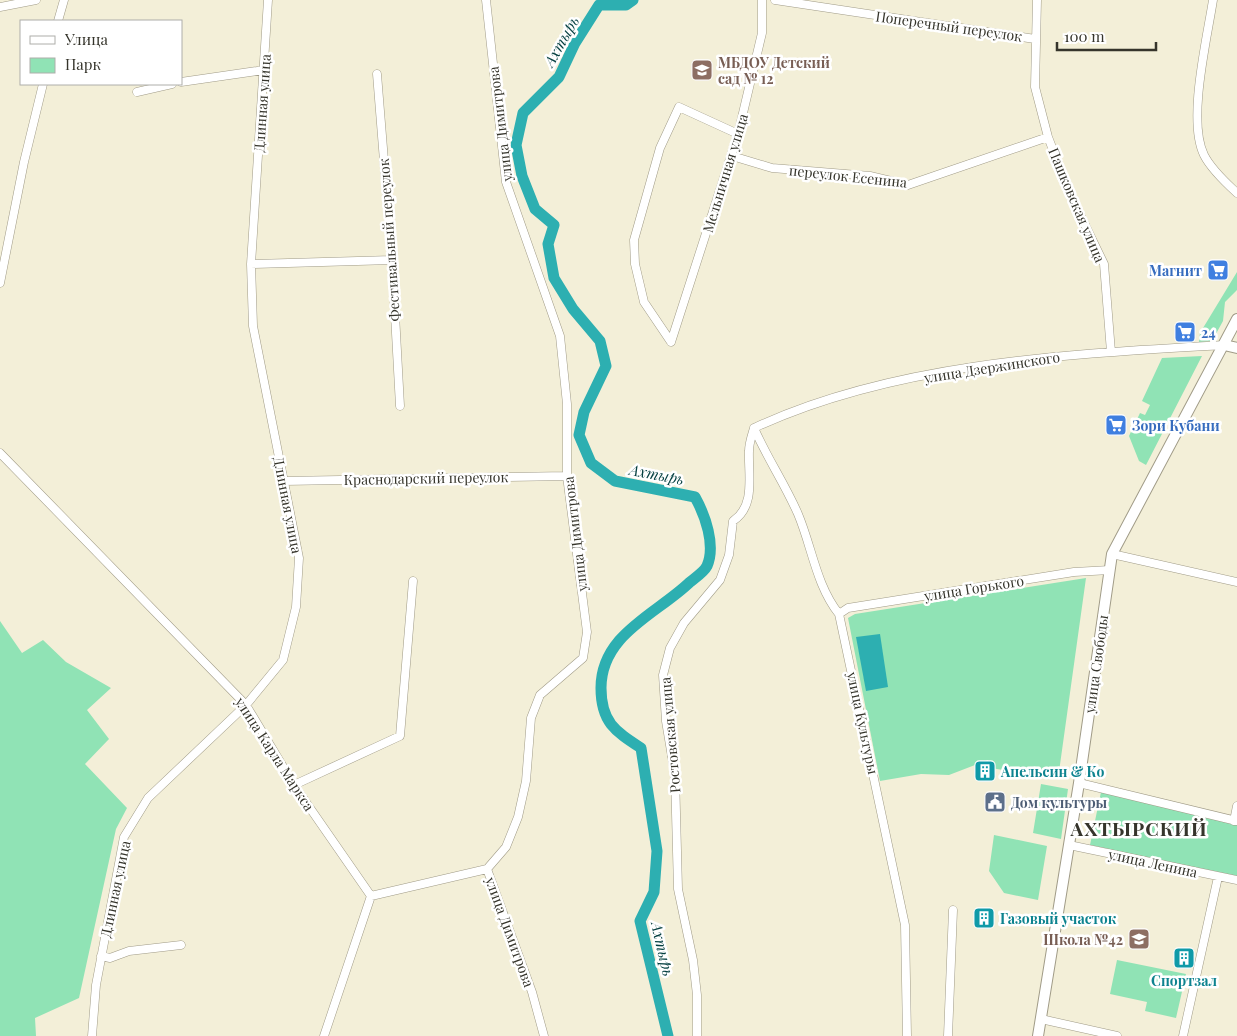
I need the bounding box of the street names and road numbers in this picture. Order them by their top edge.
street label: Поперечный переулок [874,6,1024,46]
street label: Длинная улица [249,53,275,153]
street label: улица Димитрова [484,65,517,184]
street label: Мельничная улица [698,111,752,235]
street label: Пашковская улица [1044,145,1110,265]
street label: Фестивальный переулок [374,158,404,322]
street label: переулок Есенина [788,160,908,192]
street label: улица Дзержинского [922,347,1062,387]
street label: Длинная улица [269,455,307,555]
street label: Краснодарский переулок [343,467,509,489]
street label: улица Димитрова [559,475,592,594]
street label: улица Горького [922,571,1026,605]
street label: улица Свободы [1080,613,1112,715]
street label: улица Культуры [843,669,883,776]
street label: Ростовская улица [655,676,685,794]
street label: улица Карла Маркса [231,693,319,815]
street label: Длинная улица [95,839,135,939]
street label: улица Ленина [1106,844,1199,882]
street label: улица Димитрова [481,873,539,990]

